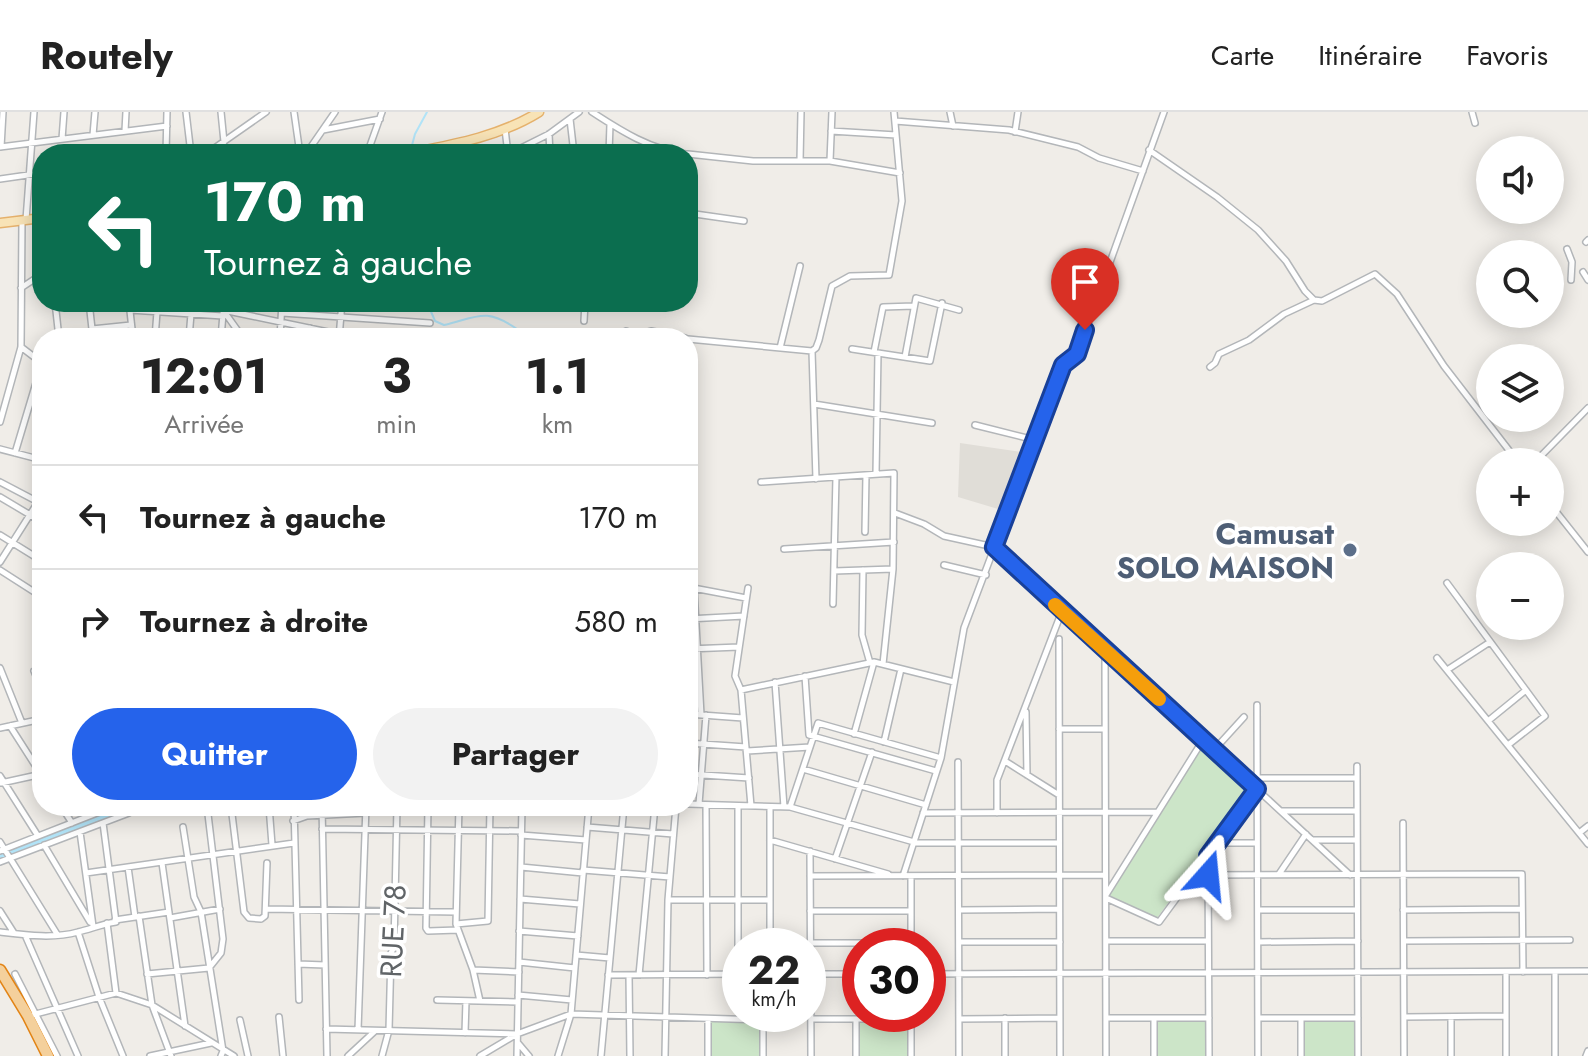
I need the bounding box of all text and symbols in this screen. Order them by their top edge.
text: Routely [40,28,173,83]
text: Carte [1211,35,1274,76]
text: Itinéraire [1318,35,1422,76]
text: Favoris [1466,35,1548,76]
map controls [1476,136,1564,640]
button: sound [1476,136,1564,224]
text: 170 m [204,161,366,242]
icon: left [72,176,176,280]
text: Tournez à gauche [204,236,472,288]
button: search [1476,240,1564,328]
pin [1051,248,1119,330]
icon: arrive [1063,260,1107,304]
text: 12:01 [140,342,268,411]
text: 3 [382,342,412,411]
text: 1.1 [525,342,590,411]
button: layers [1476,344,1564,432]
text: Arrivée [164,405,244,443]
text: min [376,405,417,443]
text: km [542,405,573,443]
button: + [1476,448,1564,536]
icon: left [72,495,116,539]
text: Tournez à gauche [140,496,386,539]
text: 170 m [578,496,658,539]
place label: Camusat SOLO MAISON [1116,512,1334,589]
marker: Camusat SOLO MAISON [1341,541,1359,559]
button: − [1476,552,1564,640]
icon: right [72,599,116,643]
text: Tournez à droite [140,600,368,643]
text: 580 m [574,600,658,643]
button: Quitter [72,708,357,800]
button: Partager [373,708,658,800]
position arrow [1166,833,1250,917]
street label: RUE 78 [369,883,417,979]
speed limit sign: 30 [842,928,946,1032]
text: 22 [748,941,800,999]
text: km/h [751,985,797,1014]

